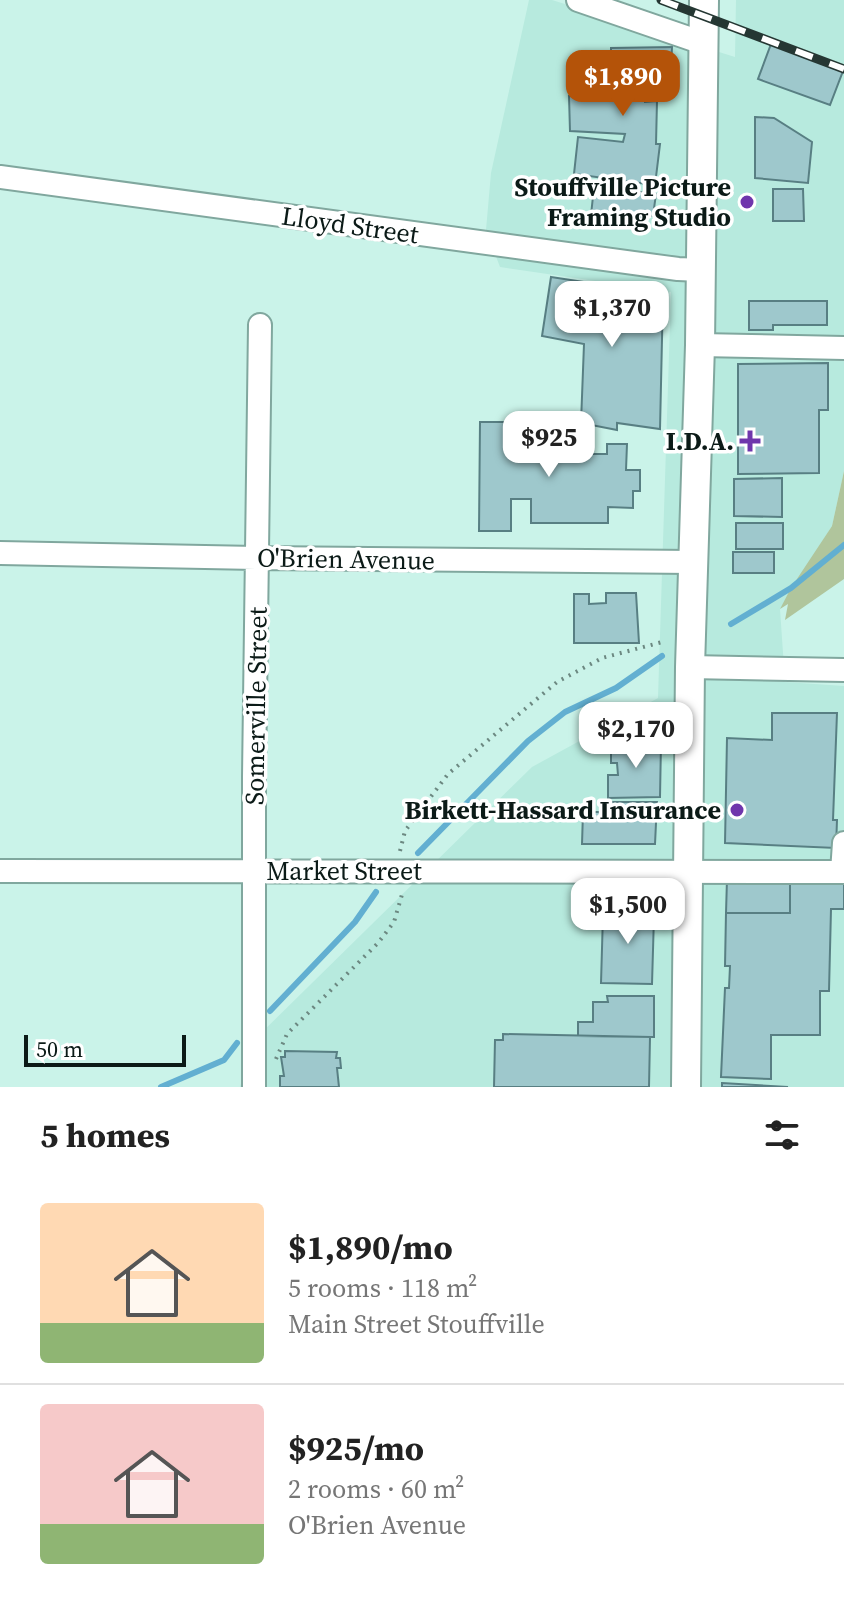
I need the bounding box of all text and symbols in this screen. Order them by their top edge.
pin: $1,890 [558,50,688,118]
text: $1,890 [584,58,662,94]
place label: Stouffville Picture Framing Studio [514,169,731,235]
marker: Stouffville Picture Framing Studio [738,193,756,211]
street label: Lloyd Street [279,198,421,253]
pin: $1,370 [547,281,677,349]
text: $1,370 [573,289,651,325]
pin: $925 [502,411,596,479]
text: $925 [521,419,577,455]
place label: I.D.A. [666,423,734,459]
marker: I.D.A. [741,432,759,450]
street label: O'Brien Avenue [257,539,435,579]
street label: Somerville Street [236,606,276,806]
pin: $2,170 [571,702,701,770]
text: $2,170 [597,710,675,746]
place label: Birkett-Hassard Insurance [405,792,721,828]
marker: Birkett-Hassard Insurance [728,801,746,819]
street label: Market Street [266,853,422,889]
pin: $1,500 [563,878,693,946]
text: $1,500 [589,886,667,922]
scale bar [24,1031,186,1067]
text: 50 m [36,1034,83,1064]
text: 5 homes [40,1112,170,1158]
icon: filters [760,1113,804,1157]
text: $1,890/mo [288,1224,453,1270]
icon: home [104,1235,200,1331]
text: 5 rooms · 118 m² [288,1270,477,1306]
text: Main Street Stouffville [288,1306,545,1342]
text: $925/mo [288,1425,424,1471]
icon: home [104,1436,200,1532]
text: 2 rooms · 60 m² [288,1471,464,1507]
text: O'Brien Avenue [288,1507,466,1543]

